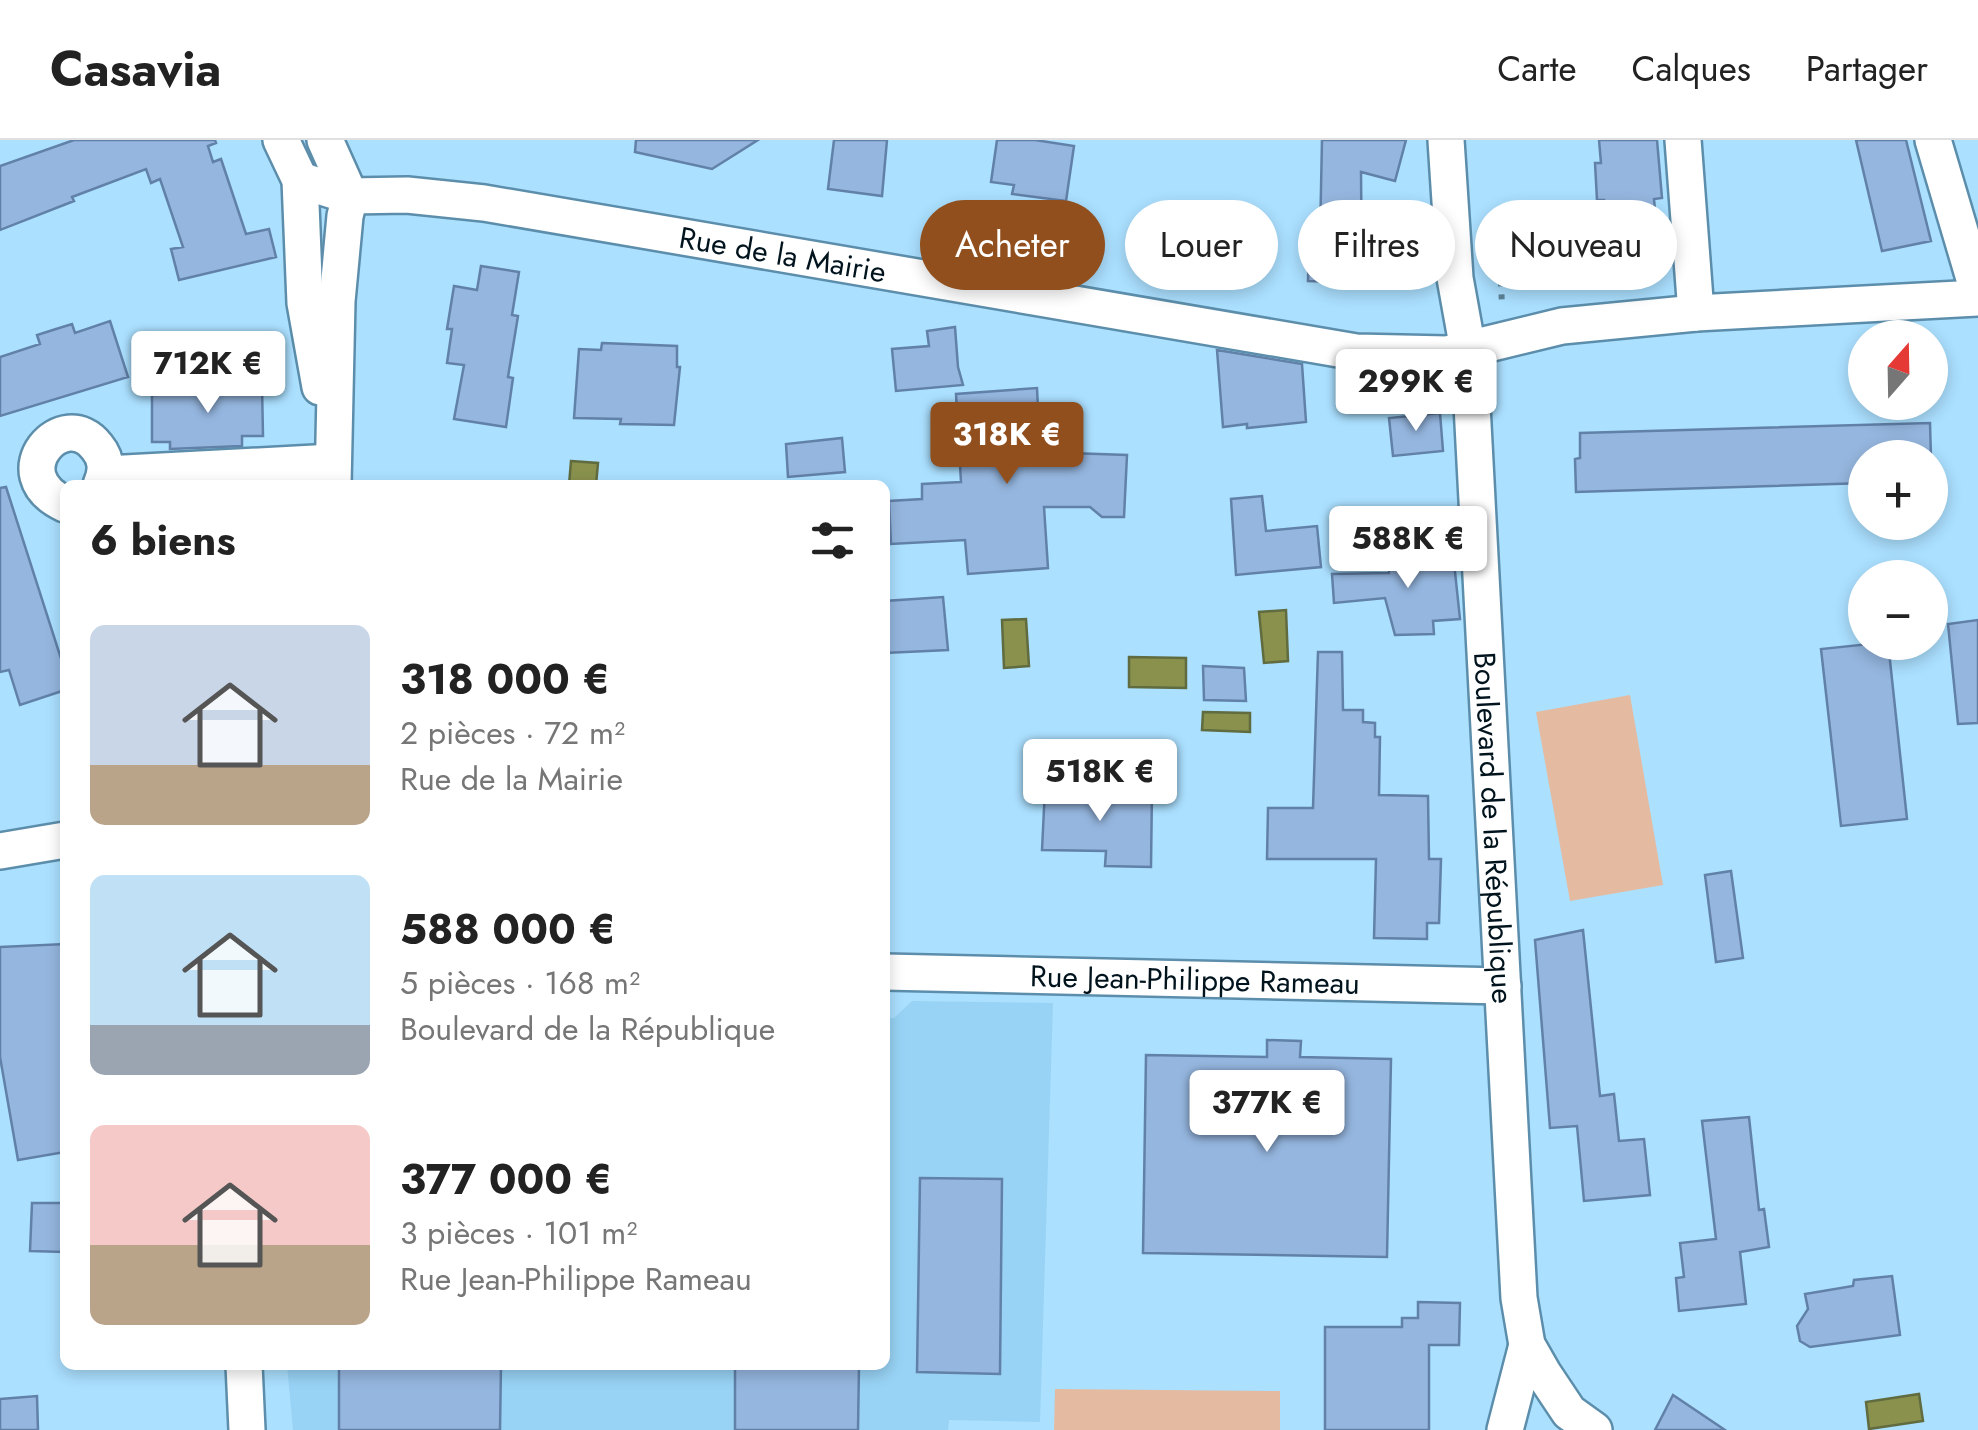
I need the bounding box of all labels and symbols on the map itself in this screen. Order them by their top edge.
street label: Rue de la Mairie [676,215,889,293]
north arrow [1848,320,1948,420]
pin: 712K € [127,331,289,416]
pin: 299K € [1335,349,1497,434]
pin: 318K € [926,402,1088,487]
pin: 588K € [1327,506,1489,591]
street label: Boulevard de la République [1464,651,1525,1005]
pin: 518K € [1019,739,1181,824]
street label: Rue Jean-Philippe Rameau [1030,954,1360,1004]
pin: 377K € [1186,1070,1348,1155]

